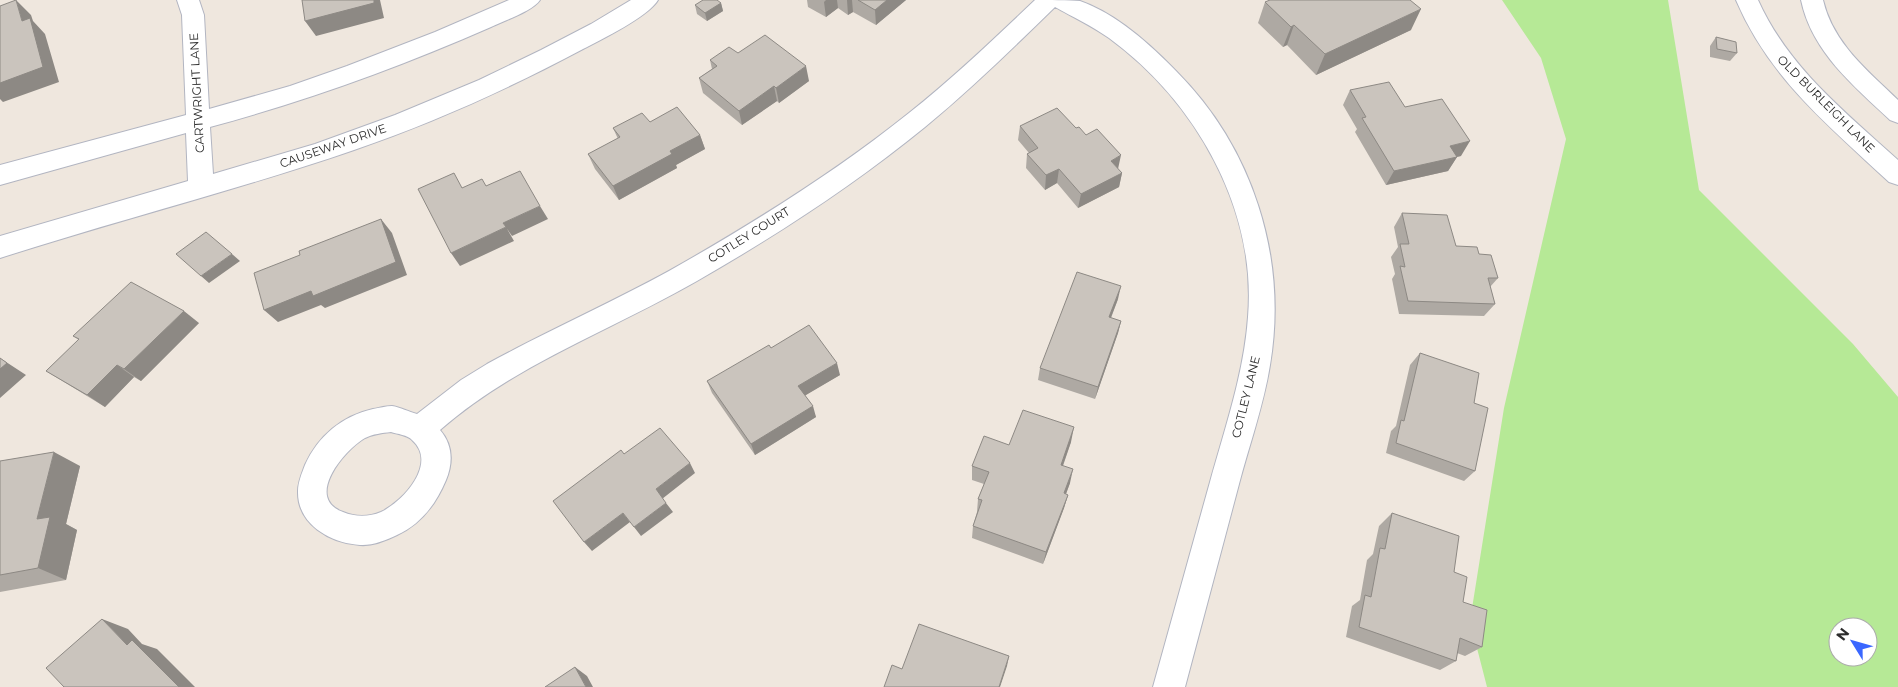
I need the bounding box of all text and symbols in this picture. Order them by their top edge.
street label: CARTWRIGHT LANE [186,33,207,153]
street label: OLD BURLEIGH LANE [1774,52,1878,156]
street label: CAUSEWAY DRIVE [278,120,388,171]
street label: COTLEY COURT [705,203,793,266]
street label: COTLEY LANE [1228,354,1263,440]
north arrow [1828,617,1878,667]
text: N [1832,624,1853,644]

